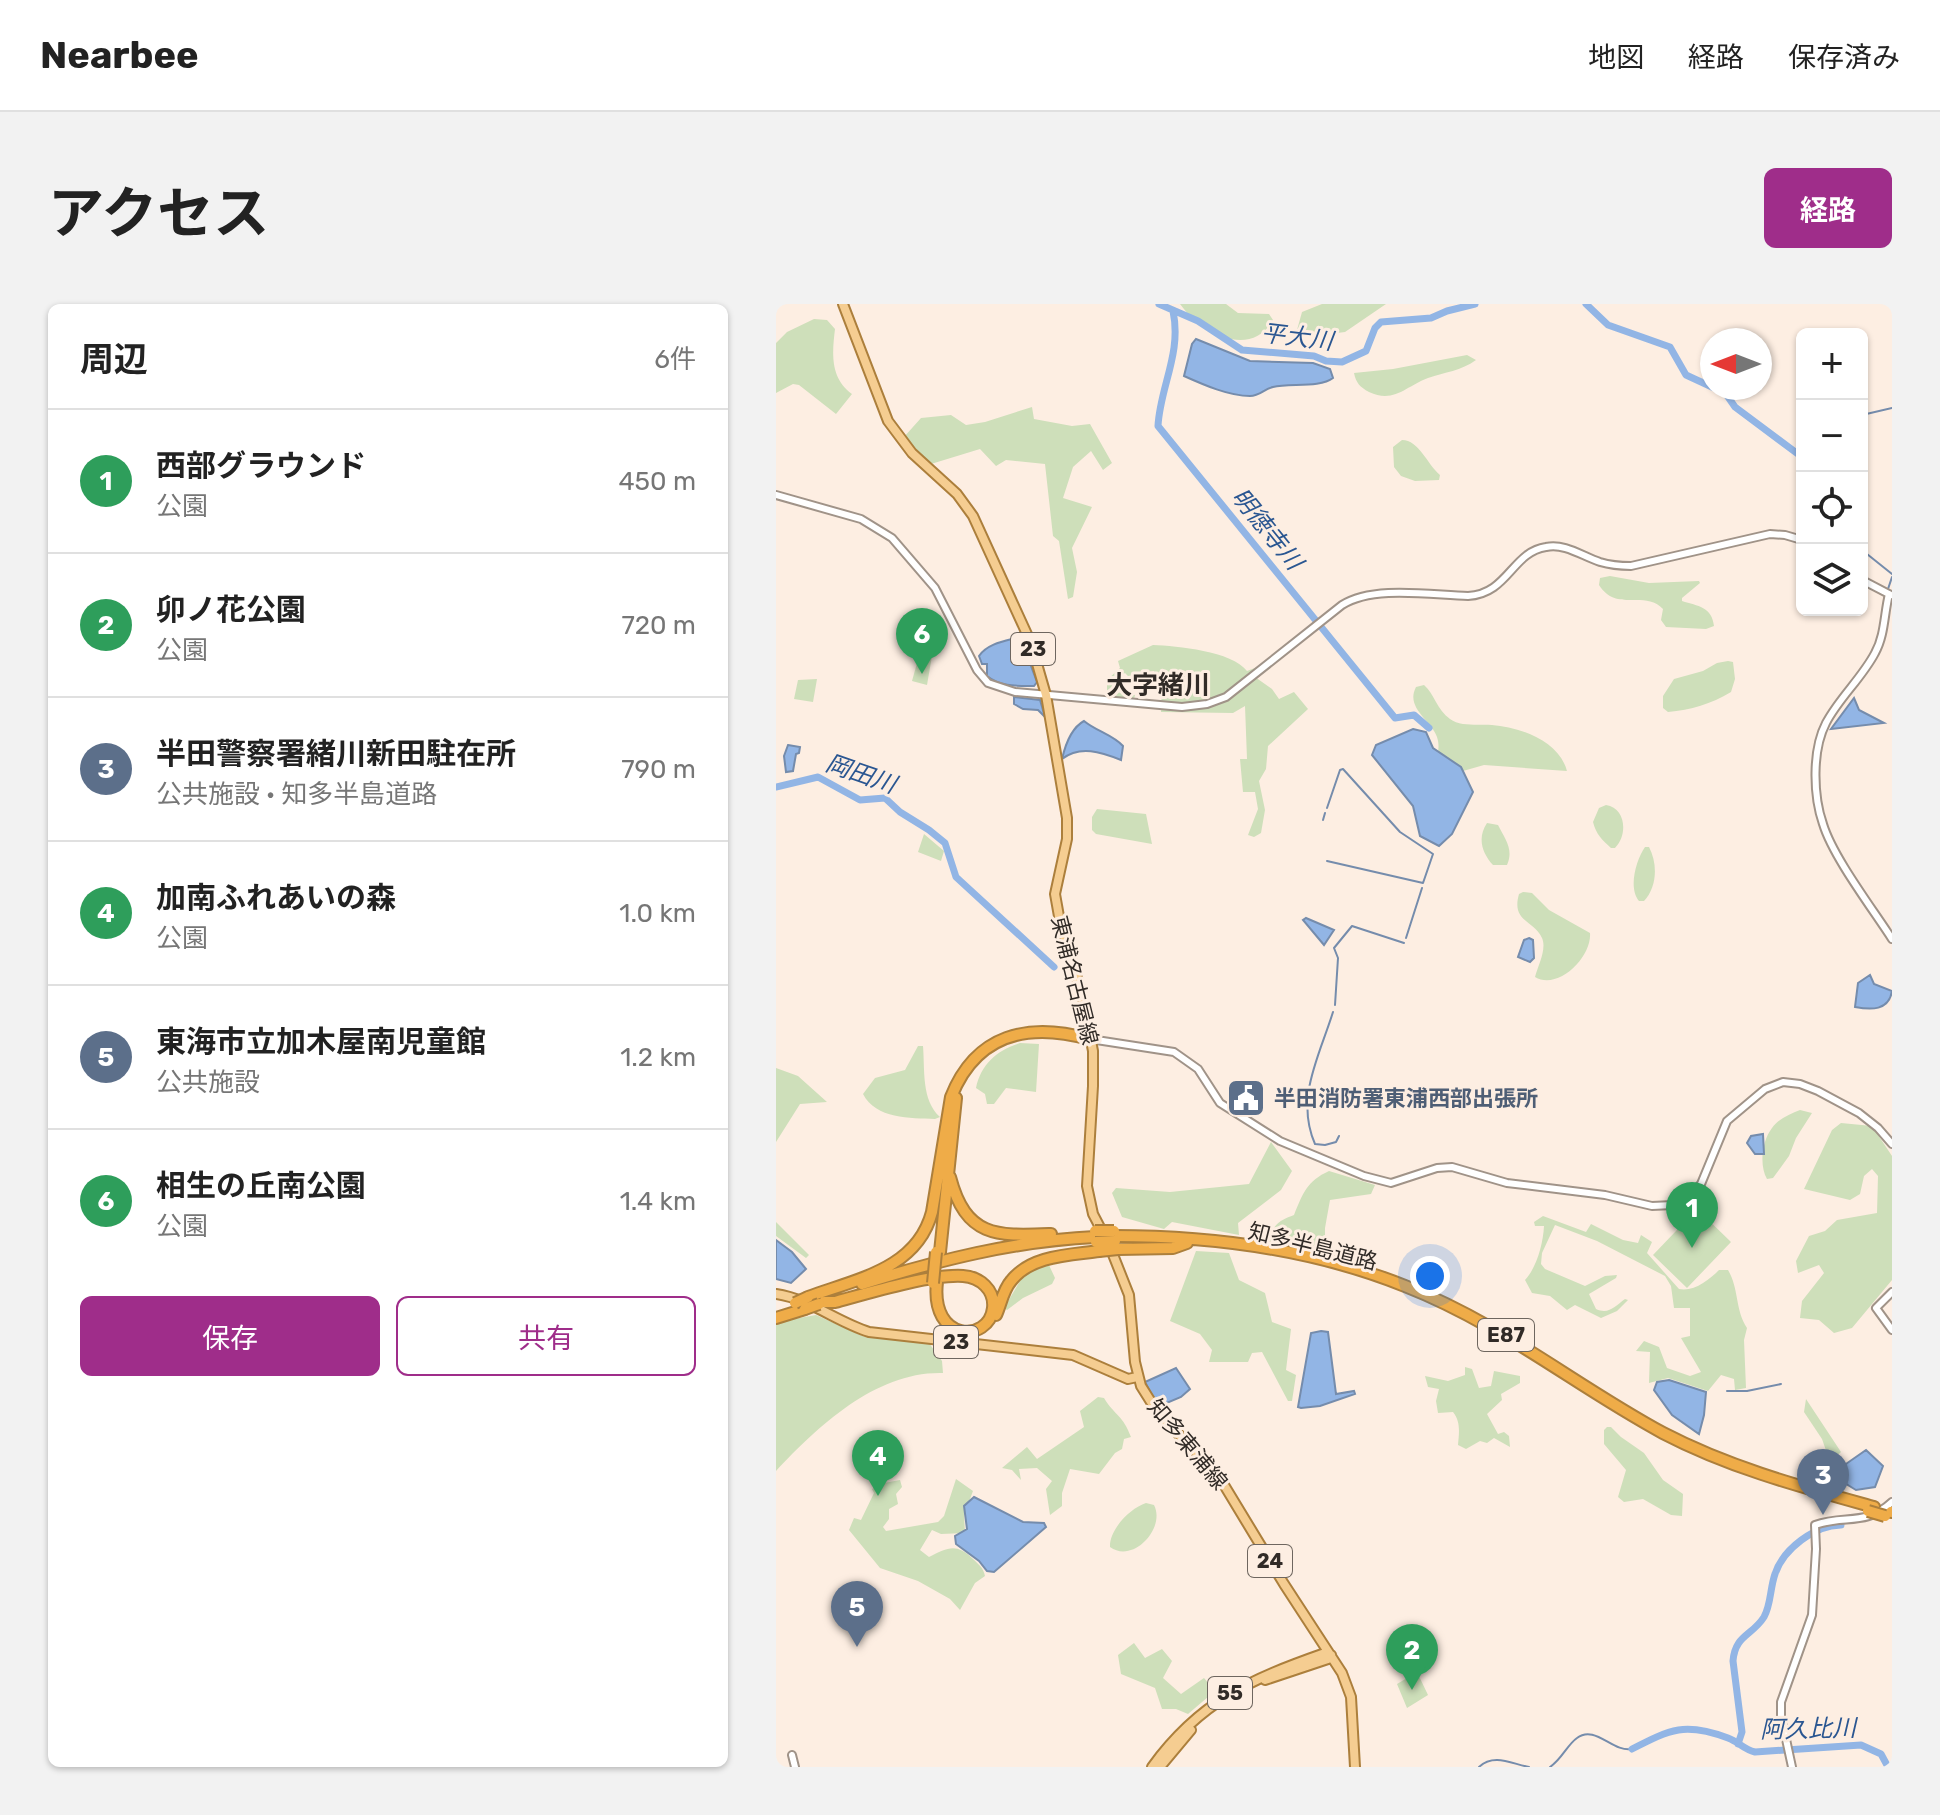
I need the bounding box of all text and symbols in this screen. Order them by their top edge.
text: Nearbee [40,32,199,78]
text: 地図 [1588,41,1644,74]
text: 経路 [1688,41,1744,74]
text: 保存済み [1788,41,1900,74]
button: 経路 [1764,168,1892,248]
text: アクセス [48,181,269,247]
water label: 平大川 [1260,319,1337,356]
north arrow [1700,328,1772,400]
map controls [1796,328,1868,616]
button: + [1796,328,1868,400]
text: 周辺 [80,339,148,380]
text: 6件 [654,344,696,375]
button: − [1796,400,1868,472]
text: 西部グラウンド [156,448,366,484]
text: 1 [100,466,112,497]
text: 450 m [618,466,696,497]
button: locate [1796,472,1868,544]
water label: 明徳寺川 [1226,483,1310,577]
text: 公園 [156,491,208,522]
button: layers [1796,544,1868,616]
text: 卯ノ花公園 [156,592,306,628]
pin: 6 [896,608,948,674]
text: 2 [98,610,114,641]
text: 720 m [621,610,696,641]
road number: 23 [1011,633,1055,665]
text: 公園 [156,635,208,666]
district label: 大字緒川 [1106,670,1210,701]
text: 半田警察署緒川新田駐在所 [156,736,516,772]
water label: 岡田川 [822,749,902,800]
text: 3 [97,754,115,785]
text: 790 m [621,754,696,785]
text: 公共施設 · 知多半島道路 [156,779,437,810]
text: 加南ふれあいの森 [156,880,396,916]
text: 4 [97,898,115,929]
text: 1.0 km [619,898,696,929]
street label: 東浦名古屋線 [1045,913,1104,1047]
text: 公園 [156,923,208,954]
text: 東海市立加木屋南児童館 [156,1024,486,1060]
text: 5 [98,1042,114,1073]
text: 1.2 km [620,1042,696,1073]
text: 公共施設 [156,1067,260,1098]
public building icon: 半田消防署東浦西部出張所 [1225,1077,1267,1119]
place label: 半田消防署東浦西部出張所 [1274,1085,1538,1112]
text: 相生の丘南公園 [156,1168,366,1204]
pin: 1 [1666,1182,1718,1248]
text: 6 [98,1186,114,1217]
text: 1.4 km [620,1186,696,1217]
text: 公園 [156,1211,208,1242]
street label: 知多半島道路 [1246,1217,1380,1276]
your location [1410,1256,1450,1296]
button: 保存 [80,1296,380,1376]
button: 共有 [396,1296,696,1376]
road number: E87 [1478,1319,1534,1351]
road number: 23 [934,1326,978,1358]
street label: 知多東浦線 [1142,1394,1233,1495]
pin: 4 [852,1430,904,1496]
pin: 3 [1797,1449,1849,1515]
road number: 24 [1248,1545,1292,1577]
pin: 5 [831,1581,883,1647]
pin: 2 [1386,1624,1438,1690]
road number: 55 [1208,1677,1252,1709]
water label: 阿久比川 [1760,1714,1859,1744]

